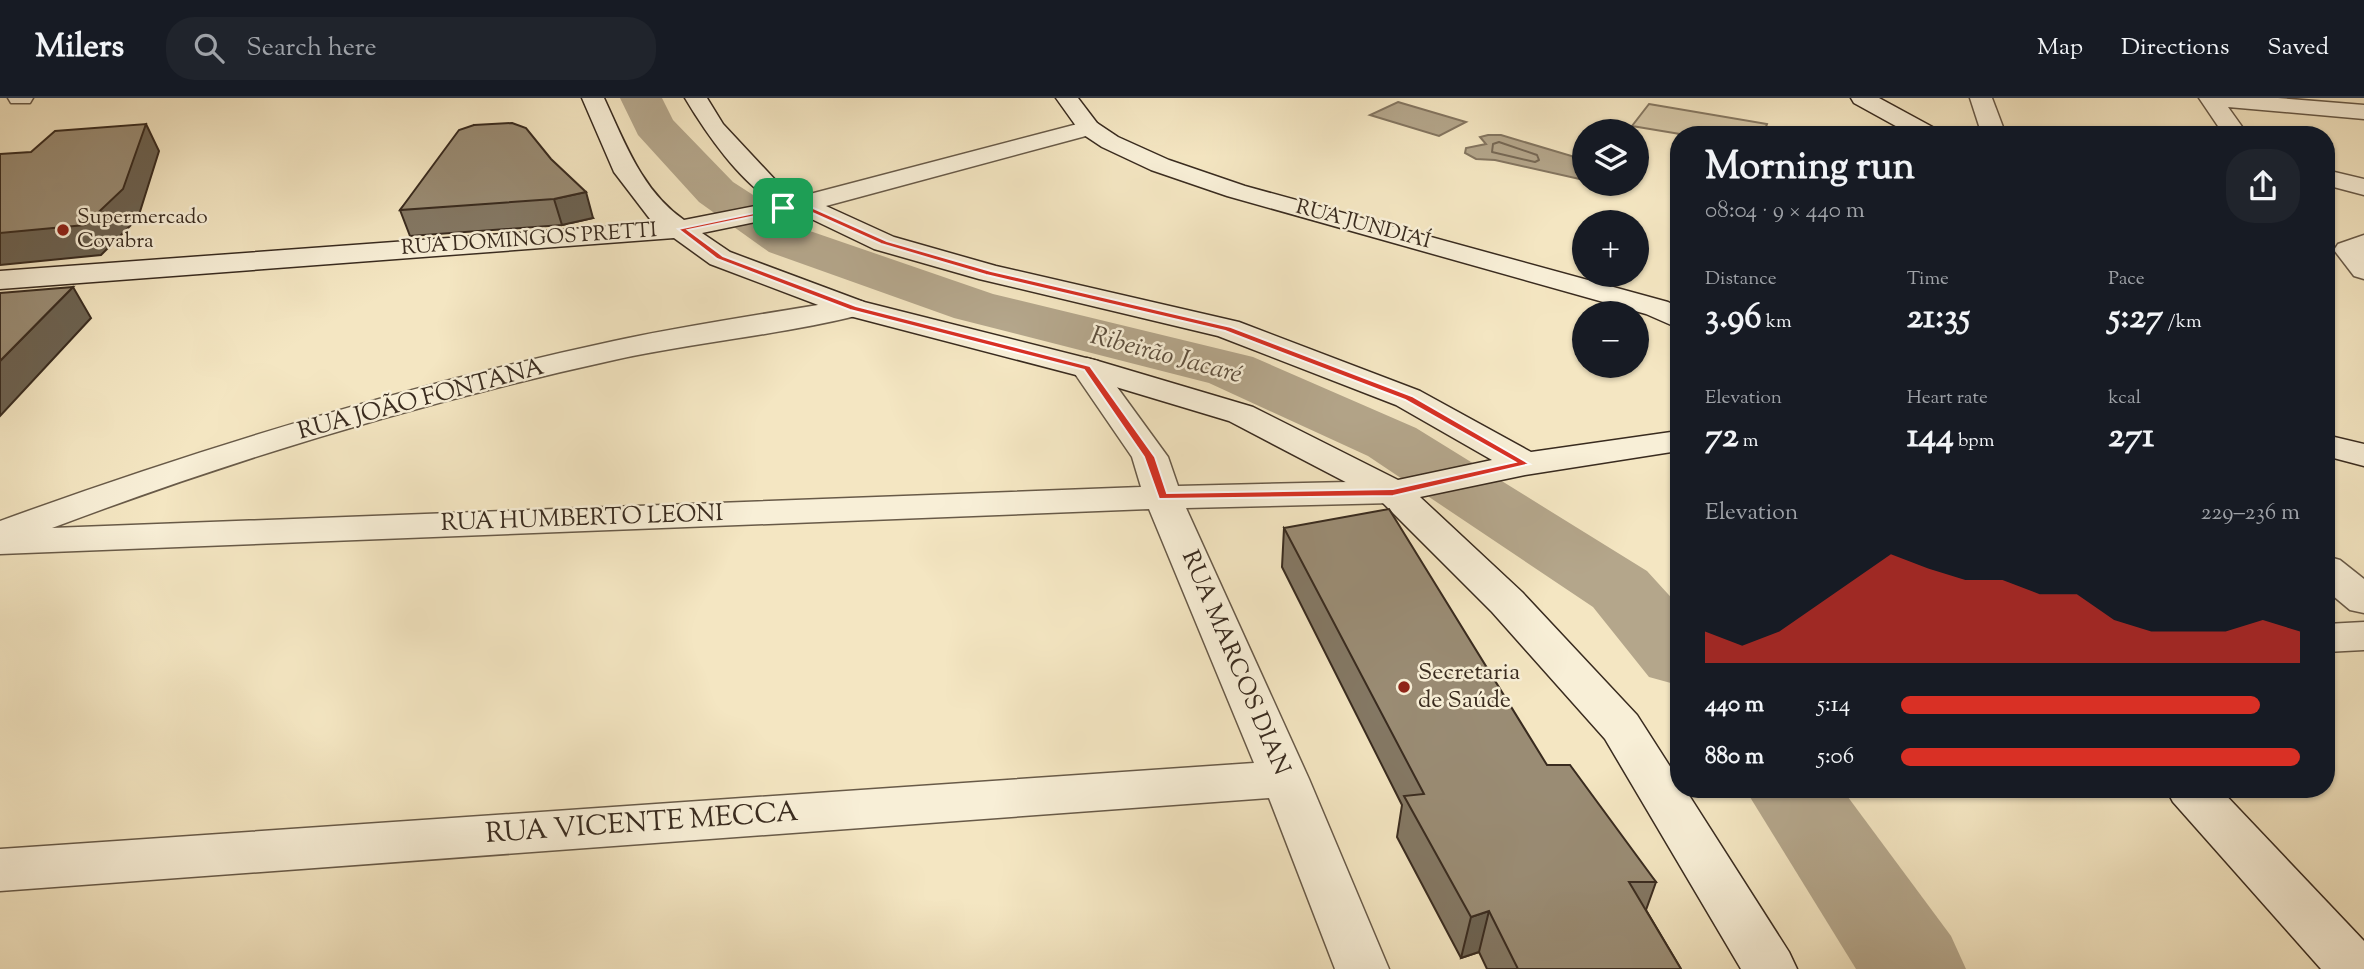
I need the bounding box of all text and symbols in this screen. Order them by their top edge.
search box [166,17,656,80]
text: Milers [35,24,124,72]
icon: search [190,29,228,67]
text: Search here [246,30,377,67]
text: Map [2037,31,2083,65]
text: Directions [2121,31,2229,65]
text: Saved [2267,31,2329,65]
map controls [1572,119,1649,378]
button: layers [1572,119,1649,196]
text: Morning run [1705,142,1915,196]
button: share [2226,149,2300,223]
pin [753,178,813,238]
icon: arrive [764,189,802,227]
street label: RUA JUNDIAÍ [1292,193,1434,257]
text: 08:04 · 9 × 440 m [1705,195,1865,228]
place label: Supermercado Covabra [77,203,208,257]
button: + [1572,210,1649,287]
street label: RUA DOMINGOS PRETTI [400,216,658,264]
marker: Supermercado Covabra [55,222,71,238]
text: Distance [1705,266,1777,293]
text: Time [1907,266,1949,293]
text: Pace [2108,266,2145,293]
text: 3.96 [1705,293,1762,344]
text: 21:35 [1907,293,1970,344]
text: 5:27 [2108,293,2163,344]
button: − [1572,301,1649,378]
text: km [1762,309,1792,336]
text: /km [2163,309,2202,336]
water label: Ribeirão Jacaré [1086,318,1246,394]
street label: RUA JOÃO FONTANA [294,351,548,449]
text: Elevation [1705,385,1782,412]
text: Heart rate [1907,385,1988,412]
text: kcal [2108,385,2141,412]
text: 72 [1705,412,1739,463]
text: 144 [1907,412,1954,463]
text: 271 [2108,412,2154,463]
text: m [1739,428,1758,455]
text: bpm [1954,428,1994,455]
street label: RUA HUMBERTO LEONI [440,497,724,541]
text: Elevation [1705,497,1798,530]
text: 229–236 m [2201,497,2300,530]
street label: RUA MARCOS DIAN [1172,545,1298,781]
place label: Secretaria de Saúde [1418,656,1520,718]
marker: Secretaria de Saúde [1396,679,1412,695]
text: 440 m [1705,689,1764,722]
text: 5:14 [1817,689,1850,722]
text: 880 m [1705,741,1764,774]
text: 5:06 [1817,741,1854,774]
street label: RUA VICENTE MECCA [484,793,800,855]

